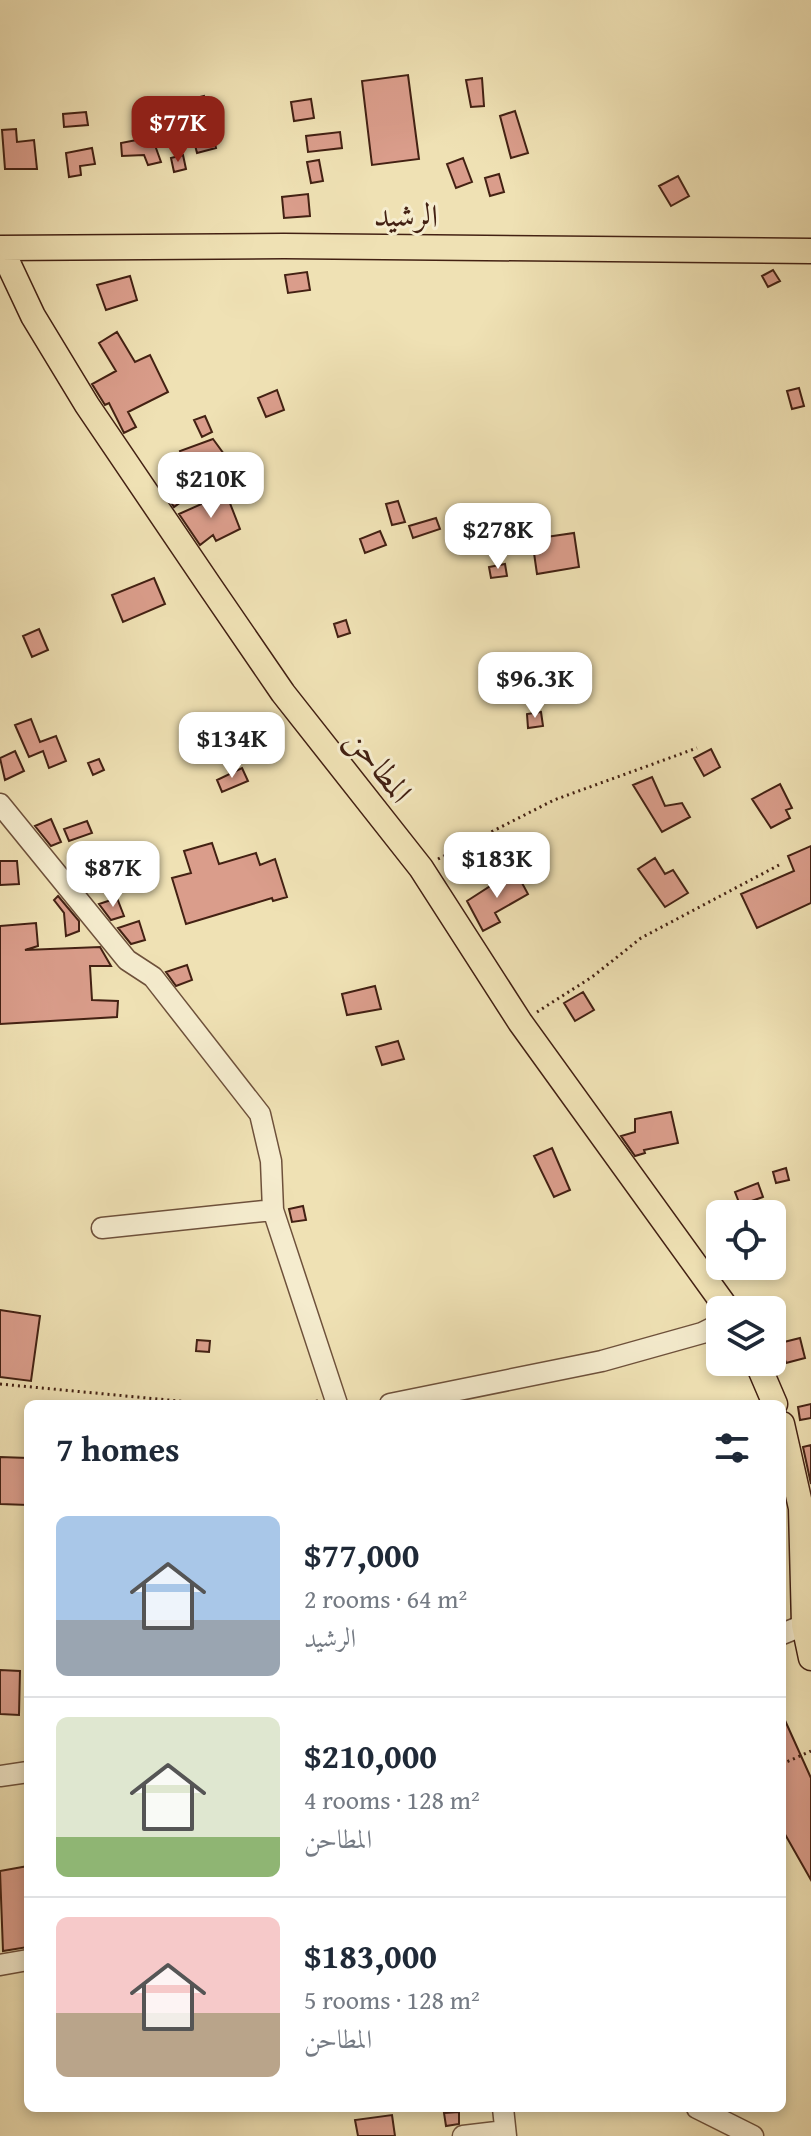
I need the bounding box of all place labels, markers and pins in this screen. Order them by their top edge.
pin: $77K [131,96,225,164]
pin: $210K [155,452,267,520]
pin: $278K [442,503,554,571]
pin: $96.3K [470,652,600,720]
pin: $134K [176,712,288,780]
pin: $183K [441,832,553,900]
pin: $87K [66,841,160,909]

